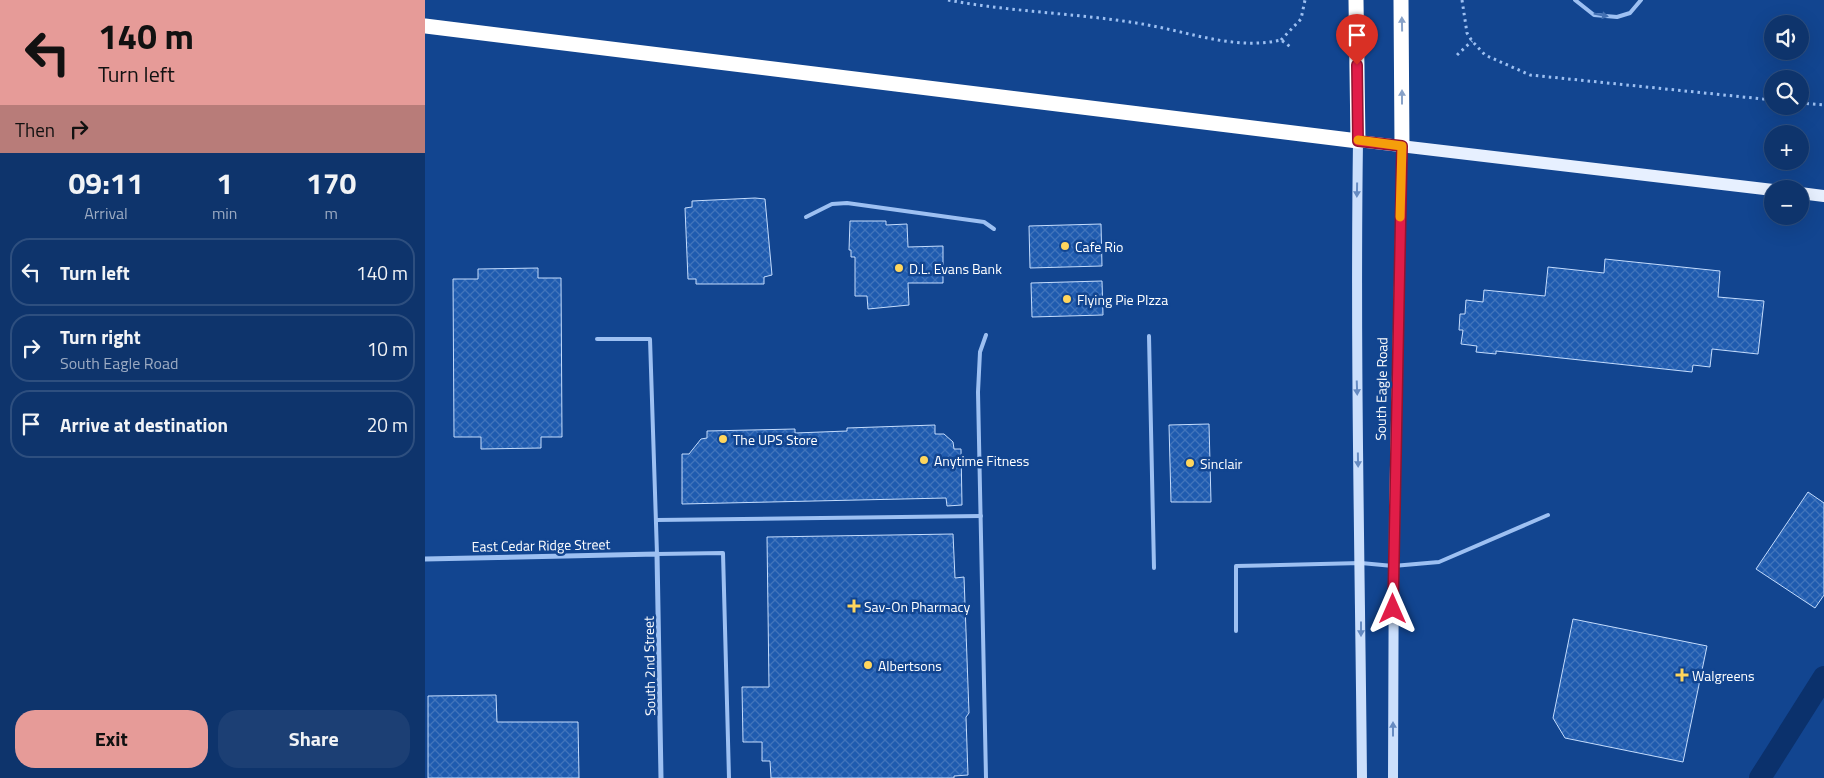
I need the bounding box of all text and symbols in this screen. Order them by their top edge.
text: 140 m [98,9,194,63]
one-way arrow [1593,11,1608,19]
pin [1336,14,1378,65]
map controls [1764,15,1809,225]
button: sound [1764,15,1809,60]
one-way arrow [1398,16,1406,32]
icon: left [15,20,80,85]
icon: arrive [1343,21,1371,49]
text: Turn left [98,57,175,91]
button: search [1764,70,1809,115]
one-way arrow [1398,89,1406,105]
text: Then [15,115,55,144]
icon: right [65,115,93,143]
button: + [1764,125,1809,170]
text: 09:11 [69,160,143,206]
text: 1 [216,160,233,206]
text: 170 [306,160,356,206]
button: − [1764,180,1809,225]
one-way arrow [1353,182,1361,198]
text: Arrival [84,201,128,225]
text: min [212,201,237,225]
text: m [325,201,338,225]
place label: Cafe Rio [1075,236,1123,257]
marker: Cafe Rio [1059,240,1071,252]
icon: left [17,258,45,286]
text: Turn left [60,258,130,287]
text: 140 m [356,258,408,287]
place label: D.L. Evans Bank [909,258,1002,279]
marker: D.L. Evans Bank [893,262,905,274]
place label: Flying Pie PIzza [1077,289,1168,310]
marker: Flying Pie PIzza [1061,293,1073,305]
text: Turn right [60,322,141,351]
icon: right [17,334,45,362]
text: 10 m [367,334,408,363]
street label: South Eagle Road [1370,337,1392,441]
text: South Eagle Road [60,351,178,375]
one-way arrow [1353,380,1361,396]
icon: arrive [17,410,45,438]
text: Arrive at destination [60,410,228,439]
text: 20 m [367,410,408,439]
place label: The UPS Store [733,429,818,450]
marker: The UPS Store [717,433,729,445]
place label: Anytime Fitness [934,450,1029,471]
one-way arrow [1354,452,1362,468]
place label: Sinclair [1200,453,1243,474]
marker: Anytime Fitness [918,454,930,466]
marker: Sinclair [1184,457,1196,469]
street label: East Cedar Ridge Street [471,533,611,557]
position arrow [1366,582,1418,634]
place label: Sav-On Pharmacy [864,596,971,617]
marker: Sav-On Pharmacy [848,600,860,612]
street label: South 2nd Street [638,616,660,716]
one-way arrow [1357,622,1365,638]
place label: Albertsons [878,655,942,676]
marker: Albertsons [862,659,874,671]
place label: Walgreens [1692,665,1755,686]
marker: Walgreens [1676,669,1688,681]
button: Exit [15,710,208,768]
button: Share [218,710,410,768]
one-way arrow [1389,721,1397,737]

